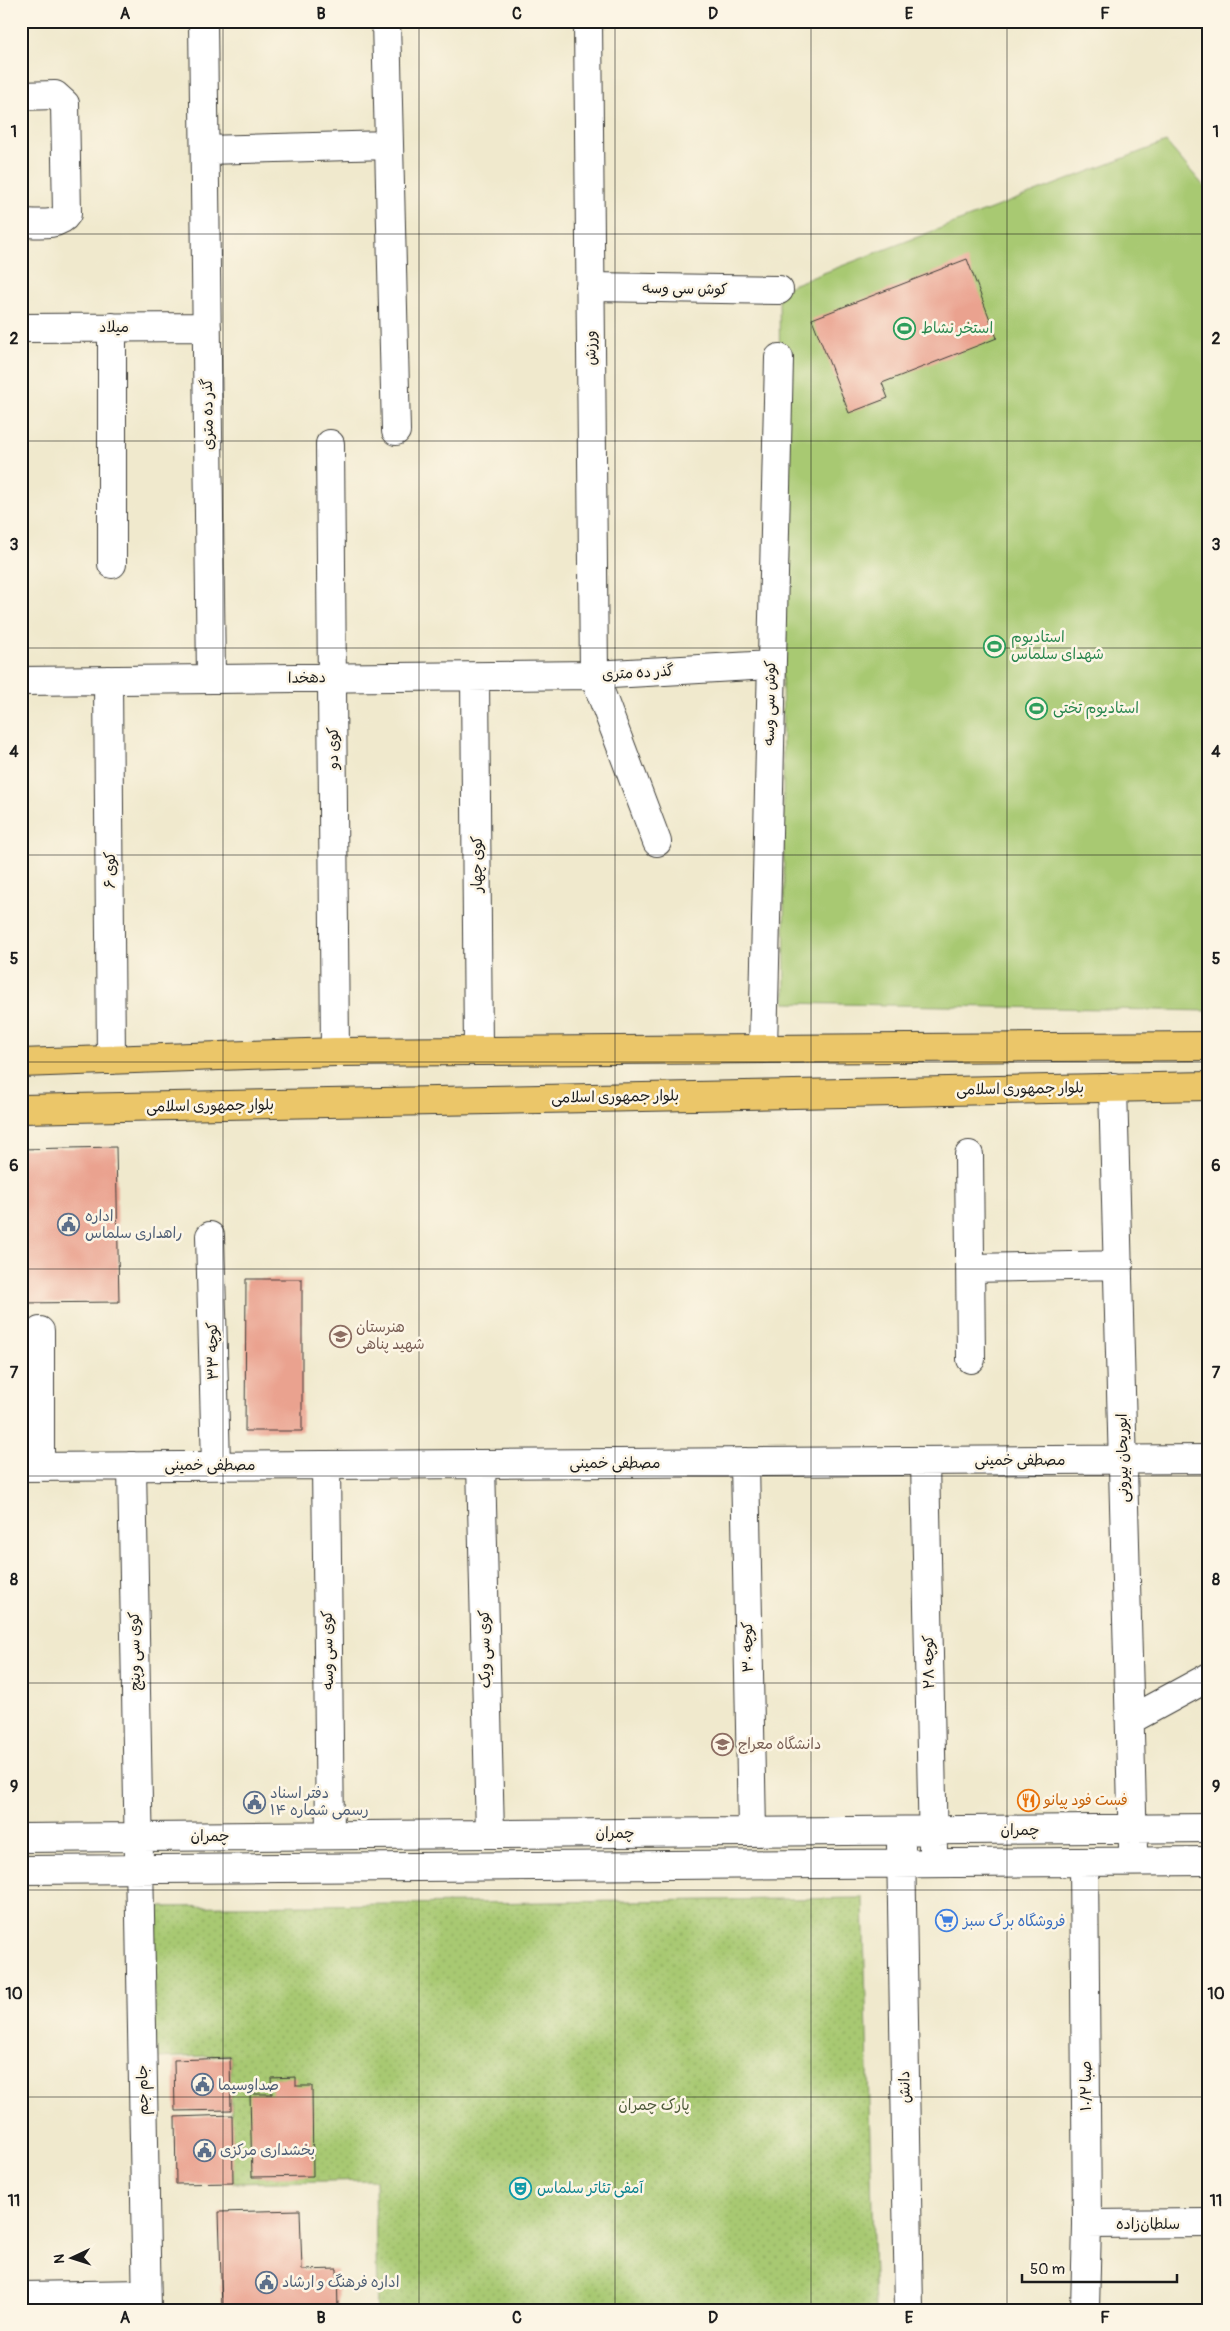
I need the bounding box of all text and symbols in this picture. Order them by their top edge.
text: A [120,4,131,24]
text: B [316,4,326,24]
text: C [512,4,522,24]
text: D [708,4,718,24]
text: E [905,4,914,24]
text: F [1100,4,1110,24]
text: 1 [11,122,17,142]
text: 1 [1213,122,1219,142]
street label: کوش سی وسه [642,279,728,299]
sports icon: استخر نشاط [893,316,917,340]
street label: میلاد [99,318,129,337]
place label: استخر نشاط [921,319,993,338]
text: 2 [10,329,19,349]
text: 2 [1212,329,1221,349]
street label: ورزش [581,330,601,366]
street label: گذر ده متری [198,378,218,450]
text: 3 [10,535,19,555]
text: 3 [1212,535,1221,555]
place label: استادیوم شهدای سلماس [1011,628,1104,664]
sports icon: استادیوم شهدای سلماس [983,634,1007,658]
street label: کوش سی وسه [760,660,780,746]
street label: گذر ده متری [602,662,674,684]
street label: دهخدا [288,668,326,688]
sports icon: استادیوم تختی [1025,696,1049,720]
place label: استادیوم تختی [1053,699,1139,719]
street label: کوی دو [324,727,343,770]
text: 4 [9,742,19,762]
text: 4 [1211,742,1221,762]
street label: کوی چهار [468,836,487,893]
street label: کوی ۶ [101,852,120,888]
text: 5 [10,949,19,969]
text: 5 [1212,949,1221,969]
street label: بلوار جمهوری اسلامی [956,1078,1084,1100]
street label: بلوار جمهوری اسلامی [551,1086,679,1108]
street label: بلوار جمهوری اسلامی [146,1095,274,1117]
text: 6 [9,1156,19,1176]
text: 6 [1211,1156,1221,1176]
place label: اداره راهداری سلماس [85,1207,182,1243]
public building icon: اداره راهداری سلماس [57,1213,81,1237]
place label: هنرستان شهید پناهی [356,1318,425,1354]
street label: کوچه ۳۳ [203,1322,223,1380]
school or university icon: هنرستان شهید پناهی [328,1324,352,1348]
text: 7 [10,1363,19,1383]
text: 7 [1212,1363,1221,1383]
street label: ابوریحان بیرونی [1113,1413,1133,1503]
street label: مصطفی خمینی [975,1451,1065,1470]
street label: مصطفی خمینی [570,1454,660,1473]
street label: مصطفی خمینی [165,1456,255,1475]
text: 8 [10,1570,18,1590]
text: 8 [1212,1570,1220,1590]
street label: کوی سی وسه [318,1610,338,1690]
street label: کوی سی ویک [475,1610,495,1688]
street label: کوی سی وپنج [125,1611,145,1691]
street label: کوچه ۳۰ [738,1621,758,1673]
street label: کوچه ۲۸ [919,1635,939,1689]
school or university icon: دانشگاه معراج [710,1732,734,1756]
place label: دانشگاه معراج [738,1735,821,1754]
text: 9 [10,1777,18,1797]
text: 9 [1212,1777,1220,1797]
place label: دفتر اسناد رسمی شماره ۱۴ [270,1784,369,1820]
restaurant icon: فست فود پیانو [1016,1788,1040,1812]
public building icon: دفتر اسناد رسمی شماره ۱۴ [242,1790,266,1814]
place label: فست فود پیانو [1043,1791,1128,1810]
street label: چمران [1000,1821,1040,1840]
street label: چمران [595,1824,635,1843]
street label: چمران [190,1827,230,1846]
supermarket icon: فروشگاه برگ سبز [935,1909,959,1933]
place label: فروشگاه برگ سبز [961,1912,1066,1931]
text: 10 [5,1984,23,2004]
text: 10 [1207,1984,1225,2004]
street label: صبا ۱۰/۲ [1077,2061,1096,2111]
street label: جام جم [133,2065,155,2115]
street label: دانش [895,2071,915,2103]
public building icon: صداوسیما [190,2073,214,2097]
place label: صداوسیما [218,2076,279,2095]
park label: پارک چمران [618,2096,690,2115]
public building icon: بخشداری مرکزی [192,2138,216,2162]
place label: بخشداری مرکزی [220,2141,315,2160]
theatre icon: آمفی تئاتر سلماس [509,2176,533,2200]
place label: آمفی تئاتر سلماس [537,2179,645,2198]
text: 11 [8,2191,20,2211]
text: 11 [1210,2191,1222,2211]
street label: سلطان‌زاده [1116,2215,1180,2234]
north arrow [48,2234,98,2284]
scale bar [1022,2251,1178,2283]
text: N [51,2254,68,2264]
text: 50 m [1030,2260,1065,2279]
public building icon: اداره فرهنگ و ارشاد [254,2270,278,2294]
place label: اداره فرهنگ و ارشاد [282,2273,399,2292]
text: A [120,2308,131,2328]
text: B [316,2308,326,2328]
text: C [512,2308,522,2328]
text: D [708,2308,718,2328]
text: E [905,2308,914,2328]
text: F [1100,2308,1110,2328]

